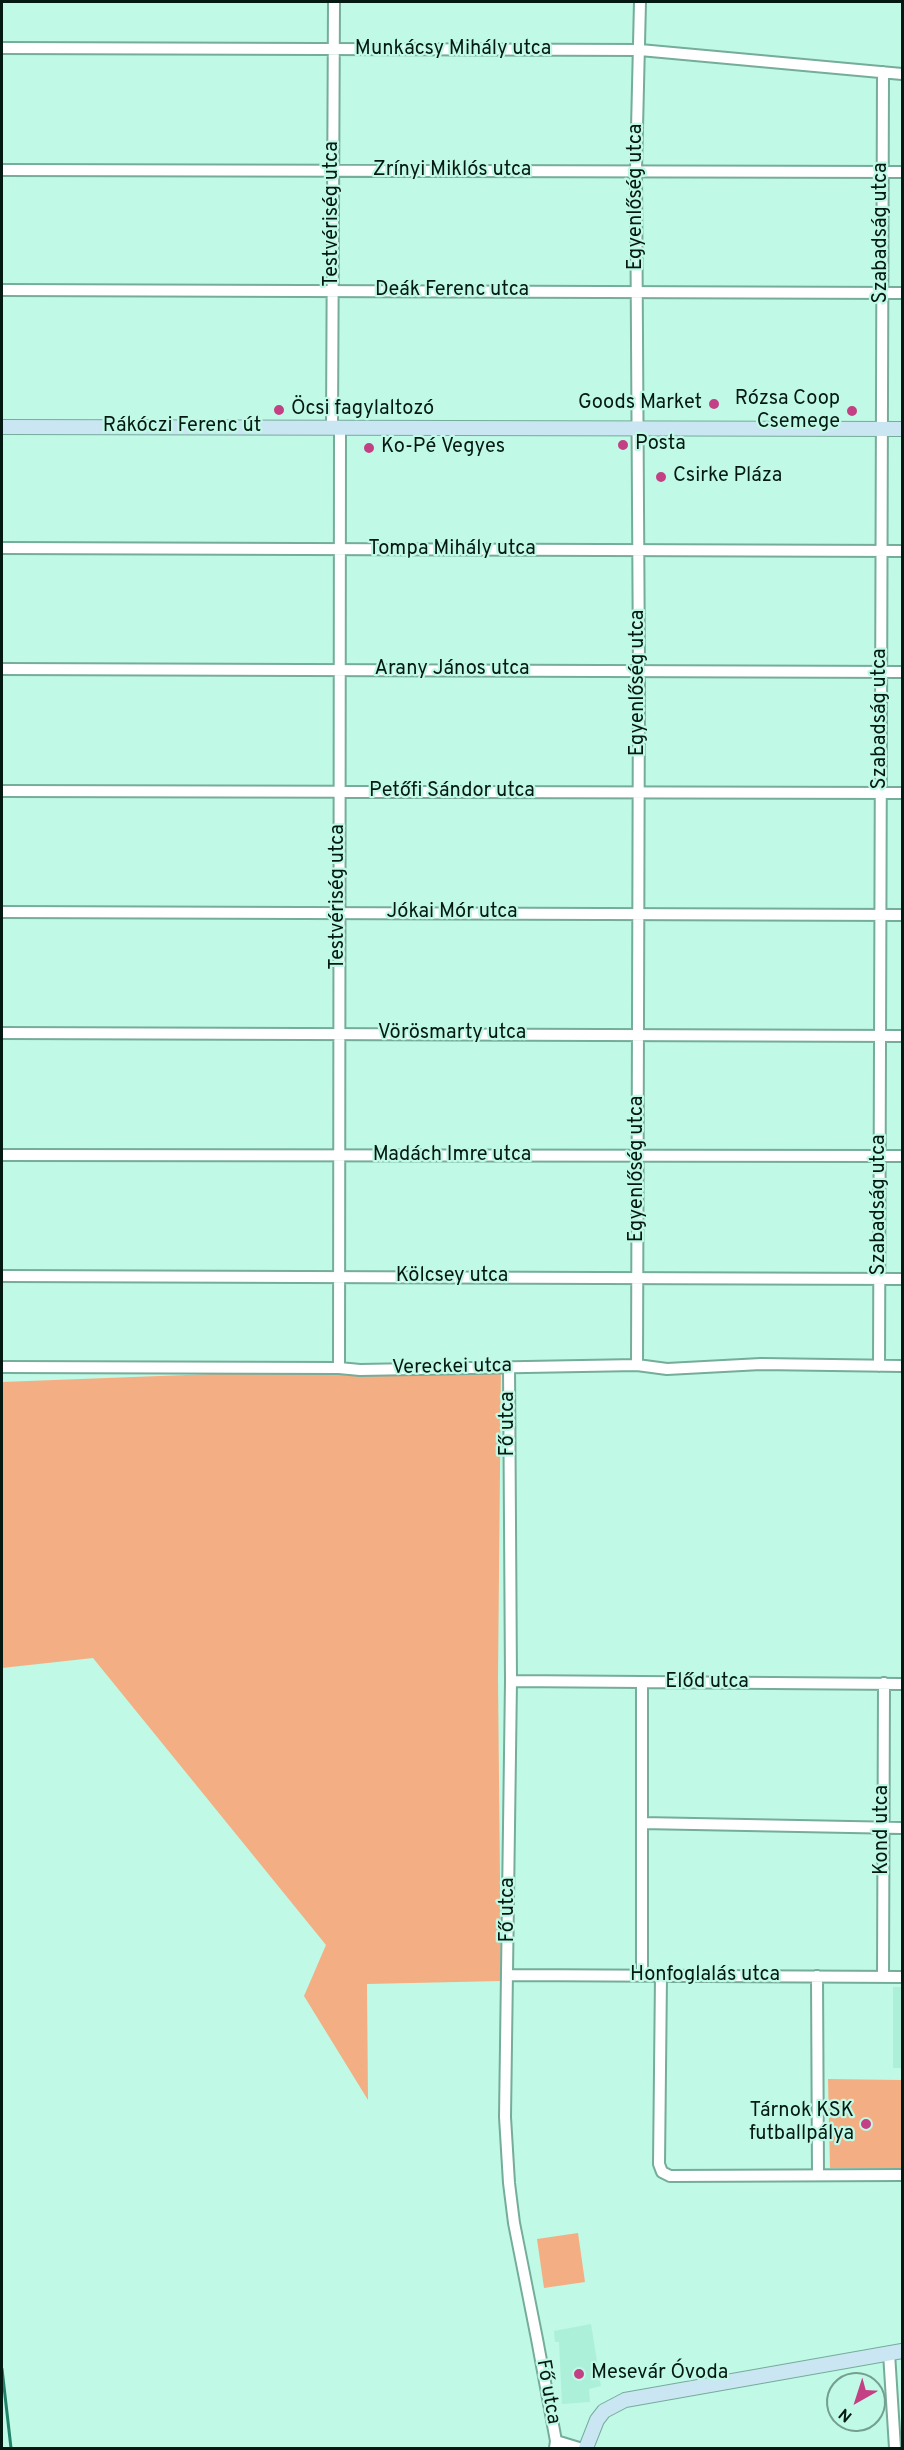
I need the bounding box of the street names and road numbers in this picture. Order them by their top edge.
street label: Munkácsy Mihály utca [355,38,551,62]
street label: Egyenlőség utca [625,124,649,270]
street label: Testvériség utca [321,141,345,287]
street label: Zrínyi Miklós utca [373,159,531,183]
street label: Szabadság utca [870,163,894,303]
street label: Deák Ferenc utca [375,279,529,303]
street label: Rákóczi Ferenc út [103,415,261,439]
street label: Tompa Mihály utca [368,538,536,562]
street label: Egyenlőség utca [627,610,651,756]
street label: Szabadság utca [869,649,893,789]
street label: Arany János utca [374,658,530,682]
street label: Petőfi Sándor utca [369,780,535,804]
street label: Testvériség utca [327,824,351,970]
street label: Jókai Mór utca [386,901,518,925]
street label: Vörösmarty utca [378,1022,526,1046]
street label: Egyenlőség utca [626,1096,650,1242]
street label: Szabadság utca [868,1135,892,1275]
street label: Madách Imre utca [373,1144,531,1168]
street label: Kölcsey utca [396,1265,508,1289]
street label: Vereckei utca [392,1355,512,1381]
street label: Fő utca [497,1391,521,1457]
street label: Előd utca [665,1671,749,1695]
street label: Kond utca [871,1785,895,1875]
street label: Fő utca [497,1877,521,1943]
street label: Honfoglalás utca [630,1964,780,1988]
street label: Fő utca [530,2358,564,2426]

